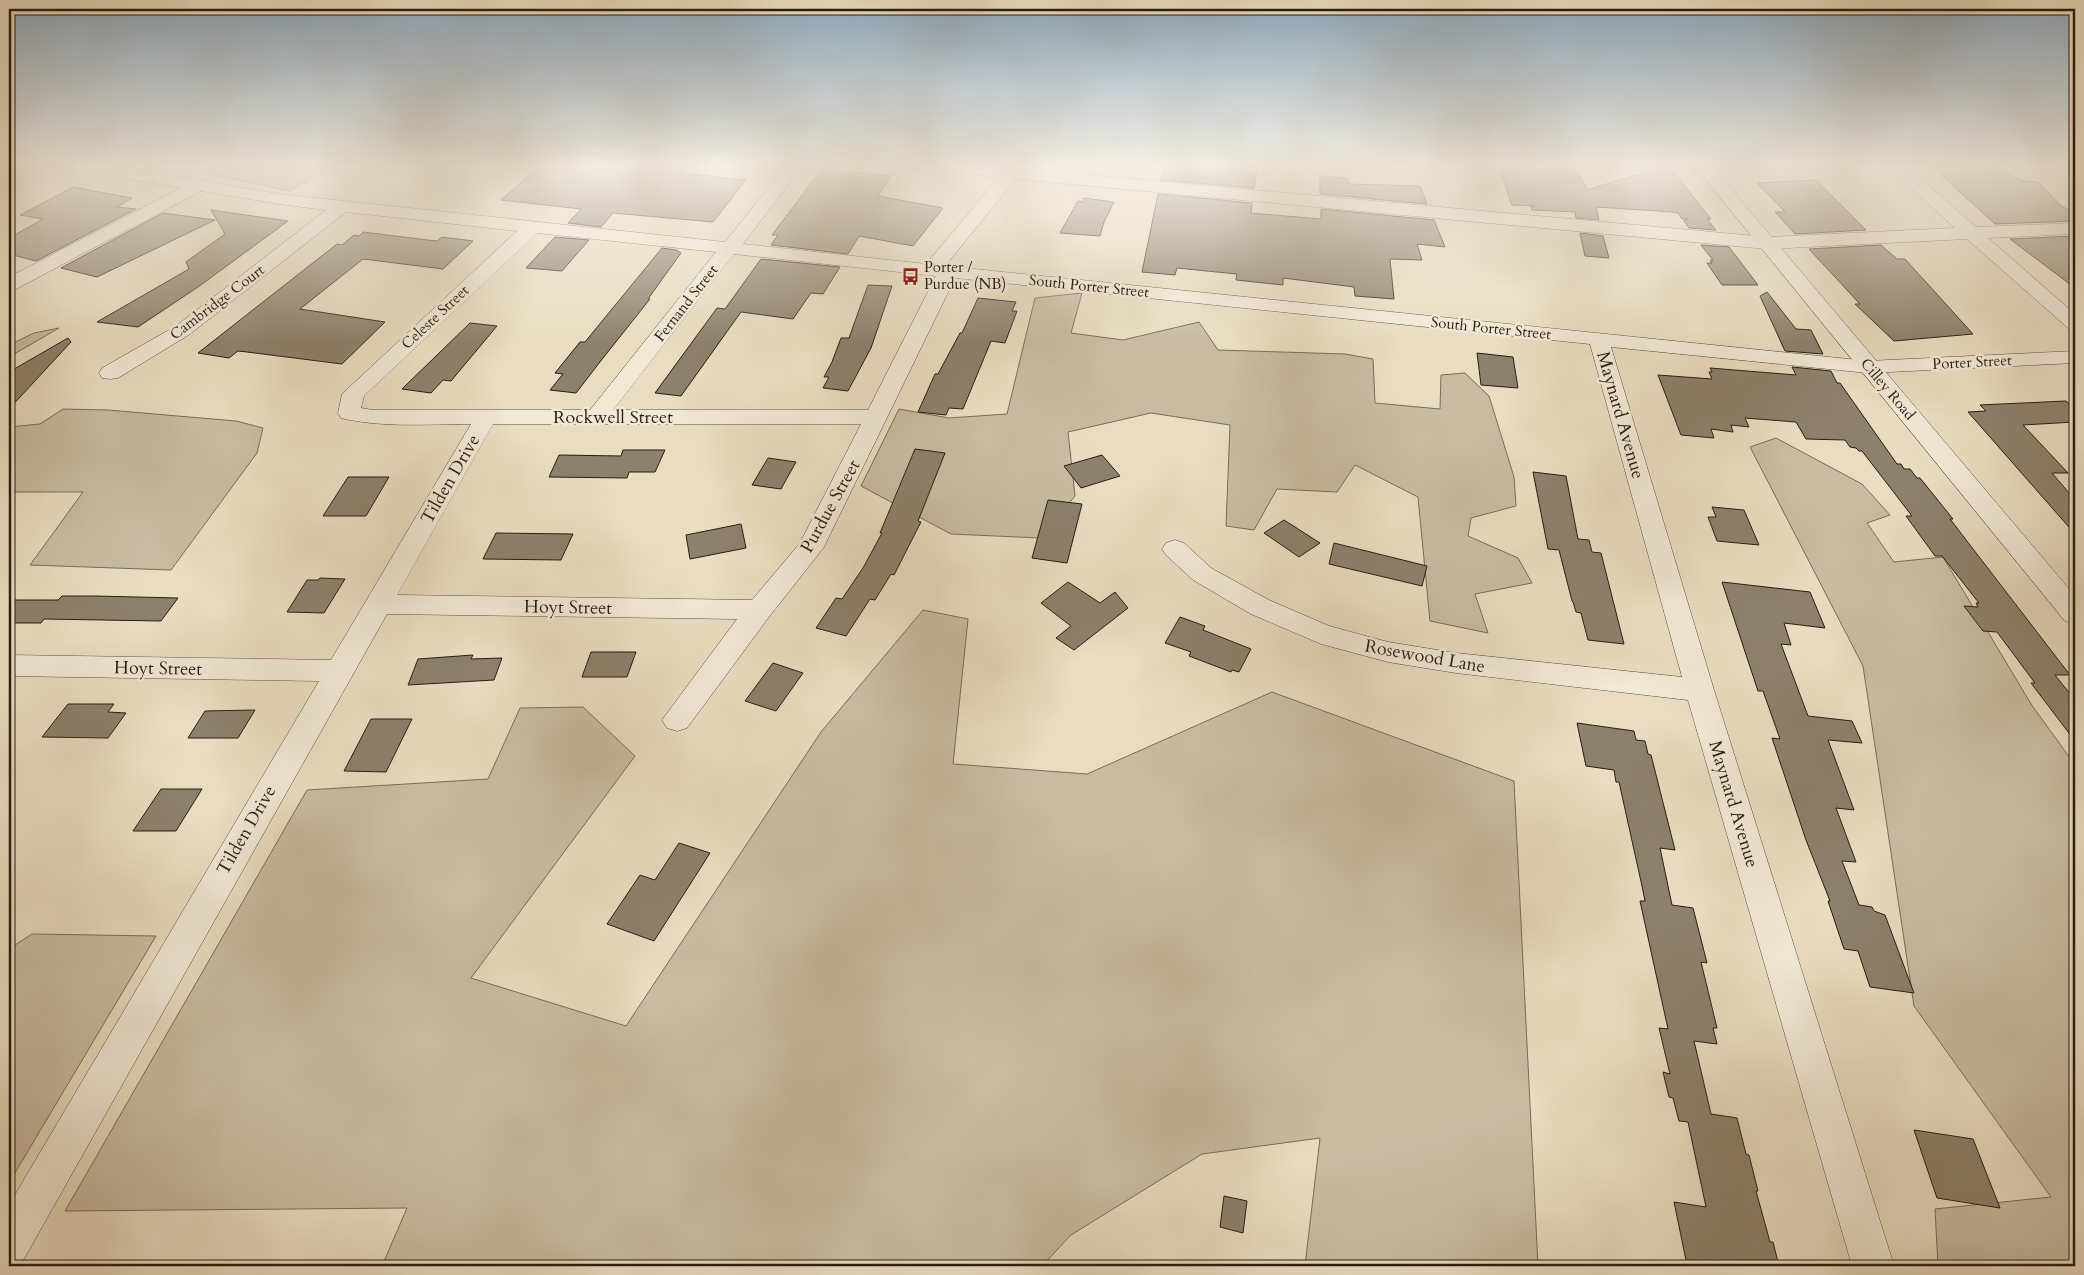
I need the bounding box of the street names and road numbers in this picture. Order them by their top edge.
street label: Cambridge Court [166,260,269,344]
street label: Fernand Street [650,260,723,346]
street label: South Porter Street [1028,270,1150,302]
street label: Celeste Street [397,280,473,354]
street label: South Porter Street [1430,312,1552,344]
street label: Maynard Avenue [1590,348,1651,482]
street label: Porter Street [1932,350,2013,374]
street label: Cilley Road [1856,354,1920,424]
street label: Rockwell Street [553,405,673,430]
street label: Tilden Drive [415,430,486,528]
street label: Purdue Street [795,455,866,557]
street label: Hoyt Street [524,594,613,621]
street label: Rosewood Lane [1363,634,1487,679]
street label: Hoyt Street [114,655,203,682]
street label: Maynard Avenue [1702,738,1765,871]
street label: Tilden Drive [211,781,282,879]

